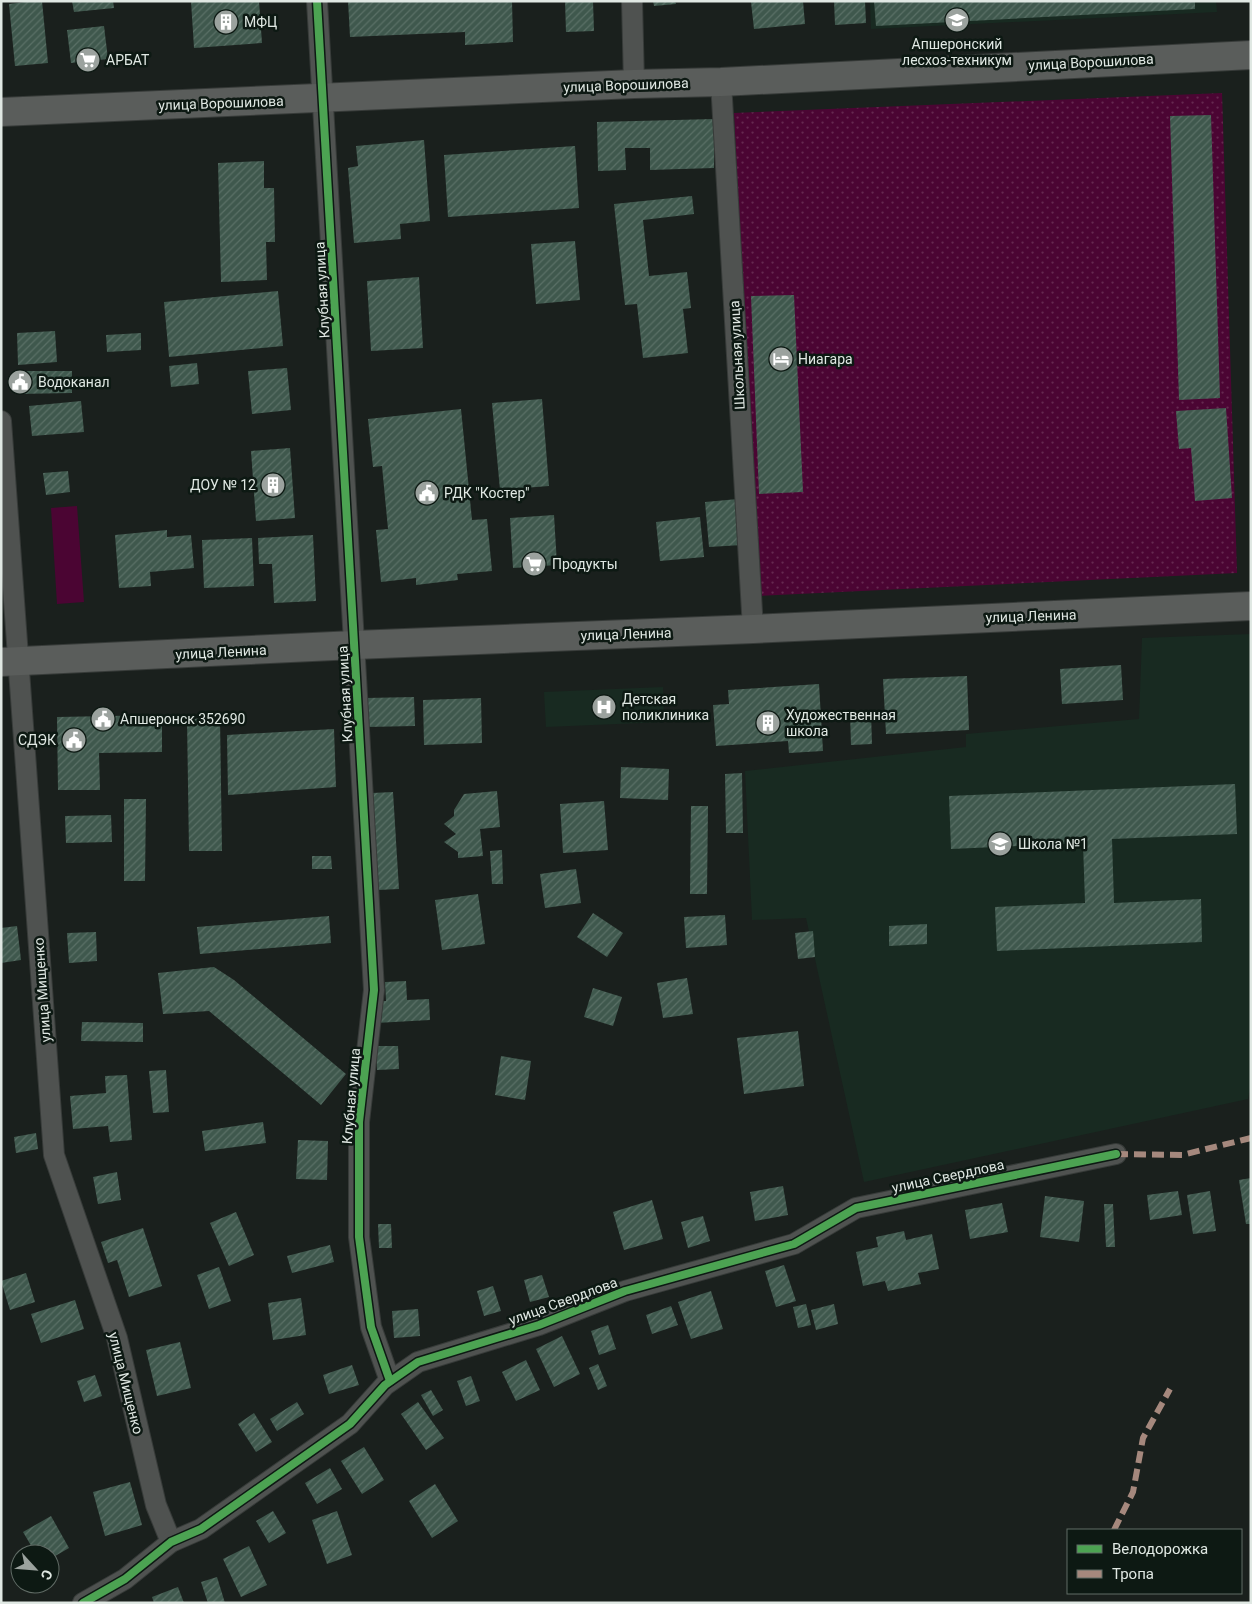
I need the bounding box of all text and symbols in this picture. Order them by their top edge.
school or university icon: Апшеронский лесхоз-техникум [944,7,970,33]
building icon: МФЦ [213,9,239,35]
place label: МФЦ [244,14,277,30]
place label: Апшеронский лесхоз-техникум [902,36,1012,68]
supermarket icon: АРБАТ [75,47,101,73]
street label: улица Ворошилова [1028,51,1154,73]
place label: АРБАТ [106,52,150,68]
street label: улица Ворошилова [563,75,689,95]
street label: улица Ворошилова [158,93,284,113]
street label: Клубная улица [311,241,333,339]
street label: Школьная улица [726,300,748,410]
hotel icon: Ниагара [768,346,794,372]
place label: Ниагара [798,351,853,367]
public building icon: Водоканал [7,369,33,395]
place label: Водоканал [38,374,110,390]
building icon: ДОУ № 12 [260,472,286,498]
place label: ДОУ № 12 [190,477,256,493]
public building icon: РДК "Костер" [414,480,440,506]
place label: РДК "Костер" [444,485,530,501]
supermarket icon: Продукты [521,551,547,577]
place label: Продукты [552,556,618,572]
street label: улица Ленина [985,606,1077,626]
street label: улица Ленина [580,624,672,644]
street label: улица Ленина [175,642,267,662]
street label: Клубная улица [334,645,356,743]
place label: Детская поликлиника [622,691,709,723]
hospital icon: Детская поликлиника [591,694,617,720]
public building icon: Апшеронск 352690 [90,706,116,732]
place label: Художественная школа [786,707,896,739]
building icon: Художественная школа [755,710,781,736]
place label: Апшеронск 352690 [120,711,246,727]
public building icon: СДЭК [61,727,87,753]
place label: СДЭК [18,732,56,748]
school or university icon: Школа №1 [987,831,1013,857]
place label: Школа №1 [1018,836,1088,852]
street label: улица Мищенко [30,937,54,1043]
street label: Клубная улица [339,1047,363,1145]
street label: улица Свердлова [890,1156,1006,1196]
street label: улица Свердлова [507,1274,619,1328]
street label: улица Мищенко [106,1330,146,1436]
legend [1067,1529,1242,1594]
text: Велодорожка [1112,1540,1208,1558]
north arrow [10,1544,60,1594]
text: Тропа [1112,1565,1154,1583]
text: С [37,1567,56,1582]

